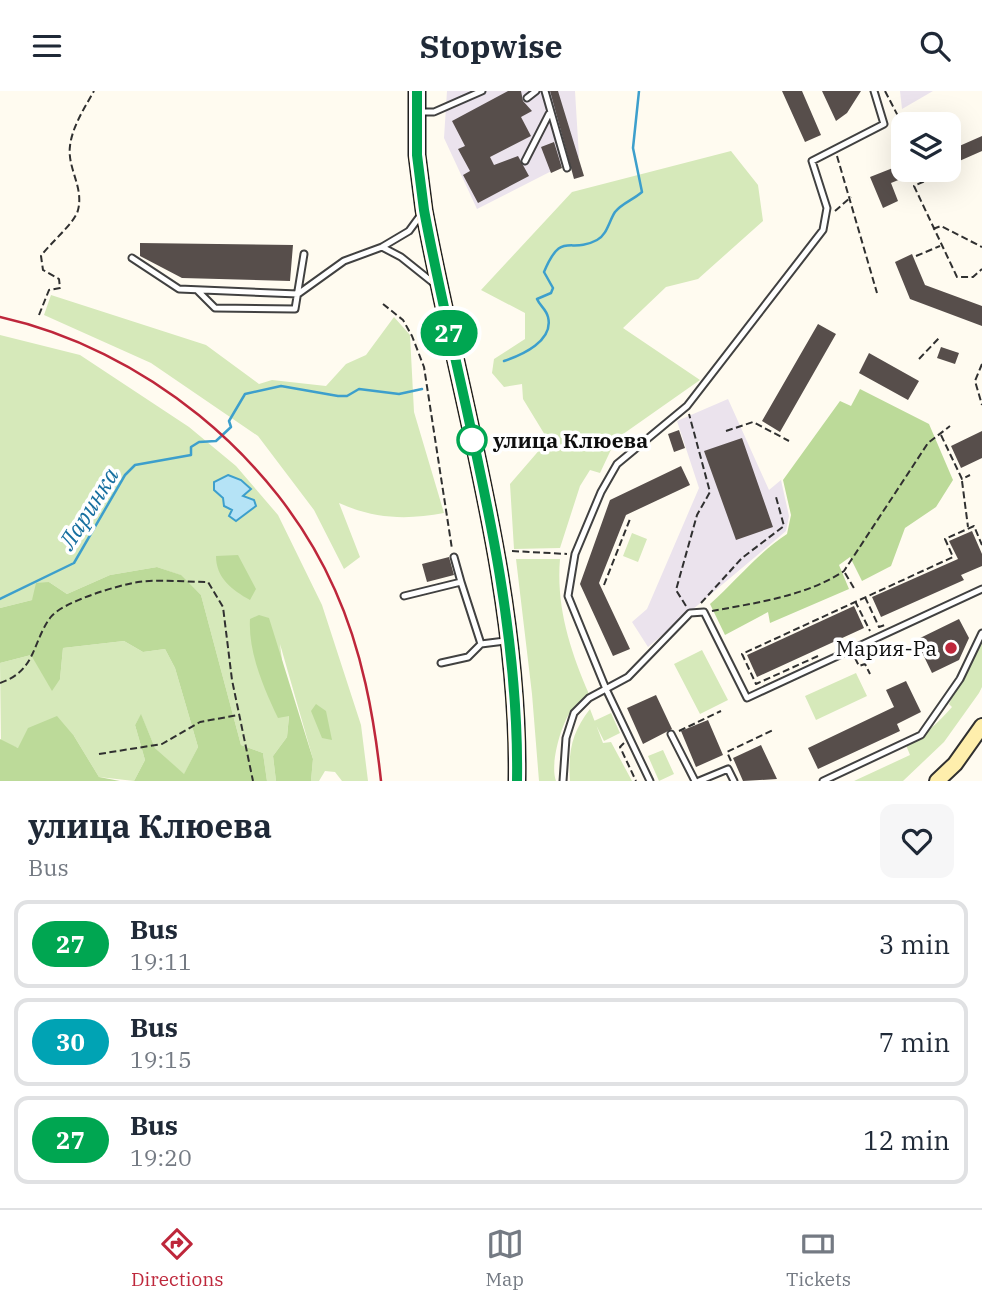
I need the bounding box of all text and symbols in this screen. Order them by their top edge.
text: Stopwise [419,25,563,67]
icon: menu [28,27,66,65]
icon: search [916,27,954,65]
map controls [891,112,961,182]
button: layers [891,112,961,182]
line badge: 27 [418,310,480,356]
text: 27 [435,317,463,349]
marker: улица Клюева [457,425,487,455]
place label: улица Клюева [492,426,648,454]
water label: Ларинка [51,461,125,555]
place label: Мария-Ра [836,634,937,662]
marker: Мария-Ра [943,640,959,656]
text: улица Клюева [28,804,272,847]
button: heart [880,804,954,878]
text: Bus [28,852,69,882]
text: Bus [130,912,178,946]
text: 3 min [879,927,950,961]
text: 27 [56,928,85,960]
text: 19:11 [130,946,192,976]
text: Bus [130,1010,178,1044]
text: 7 min [879,1025,950,1059]
text: 30 [56,1026,85,1058]
text: 19:15 [130,1044,192,1074]
text: Bus [130,1108,178,1142]
text: 12 min [863,1123,950,1157]
text: 27 [56,1124,85,1156]
text: 19:20 [130,1142,192,1172]
tab: Directions [131,1225,224,1291]
tab: Map [485,1225,524,1291]
tab: Tickets [786,1225,851,1291]

